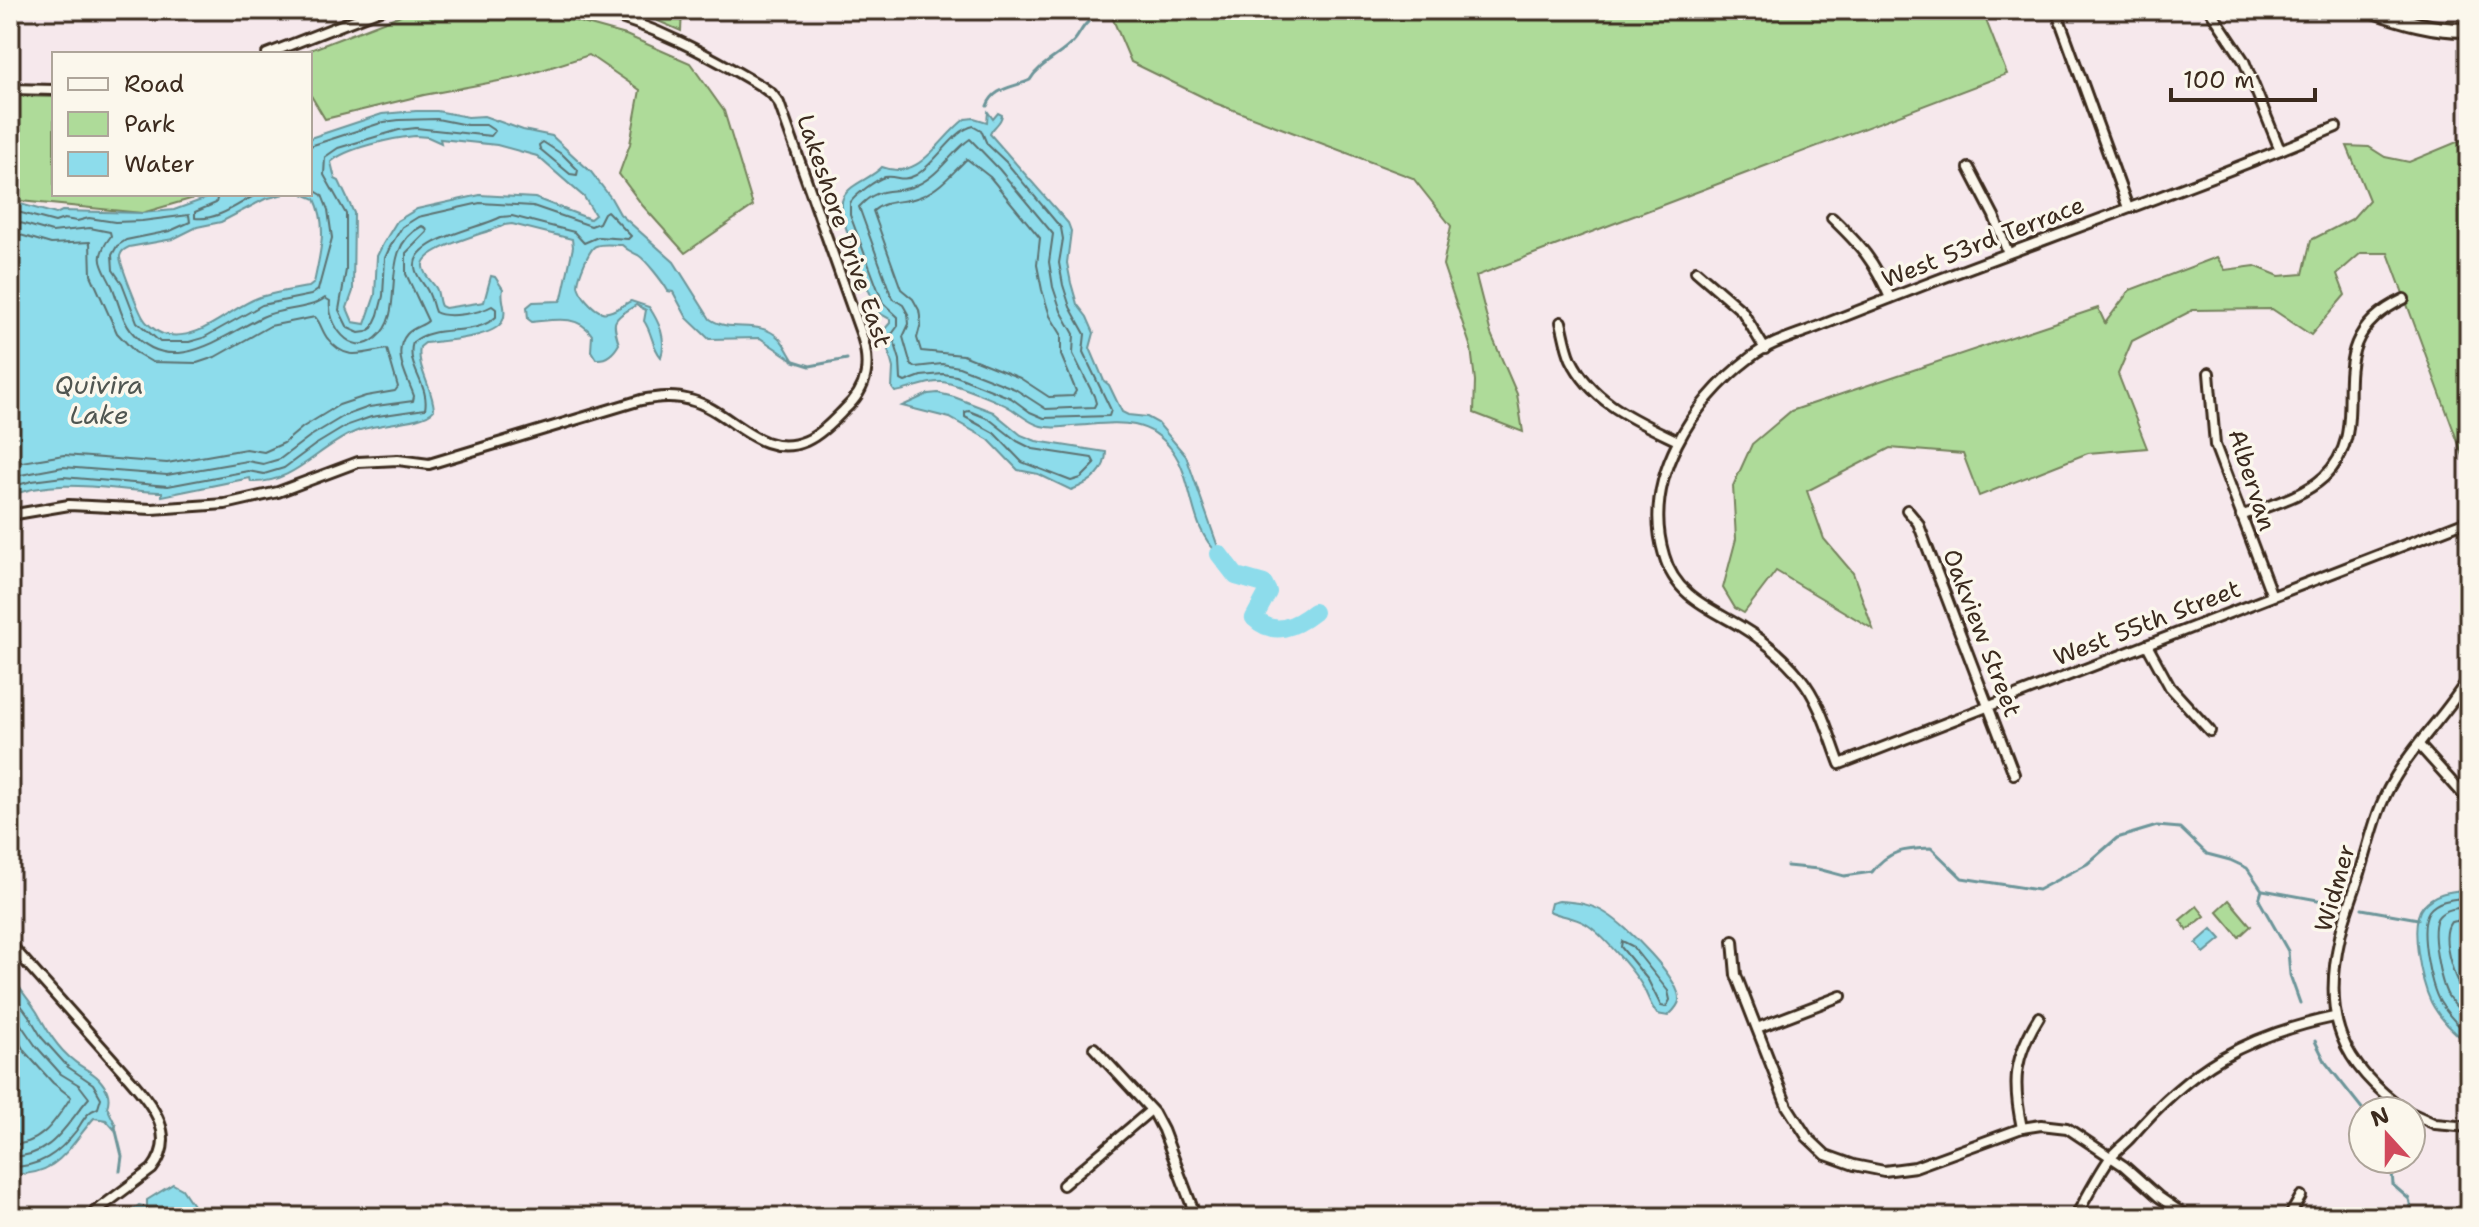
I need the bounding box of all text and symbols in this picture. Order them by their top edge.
legend [52,52,312,196]
scale bar [2171,52,2315,102]
text: 100 m [2183,64,2255,96]
text: Road [124,68,184,100]
text: Park [124,108,176,140]
street label: Lakeshore Drive East [789,110,899,352]
text: Water [124,148,195,180]
street label: West 53rd Terrace [1877,189,2089,295]
water label: Quivira Lake [55,367,143,432]
street label: Albervan [2221,425,2283,535]
street label: Oakview Street [1935,544,2029,722]
street label: West 55th Street [2049,573,2245,673]
street label: Widmer [2307,841,2363,935]
north arrow [2347,1095,2427,1175]
text: N [2367,1100,2393,1133]

